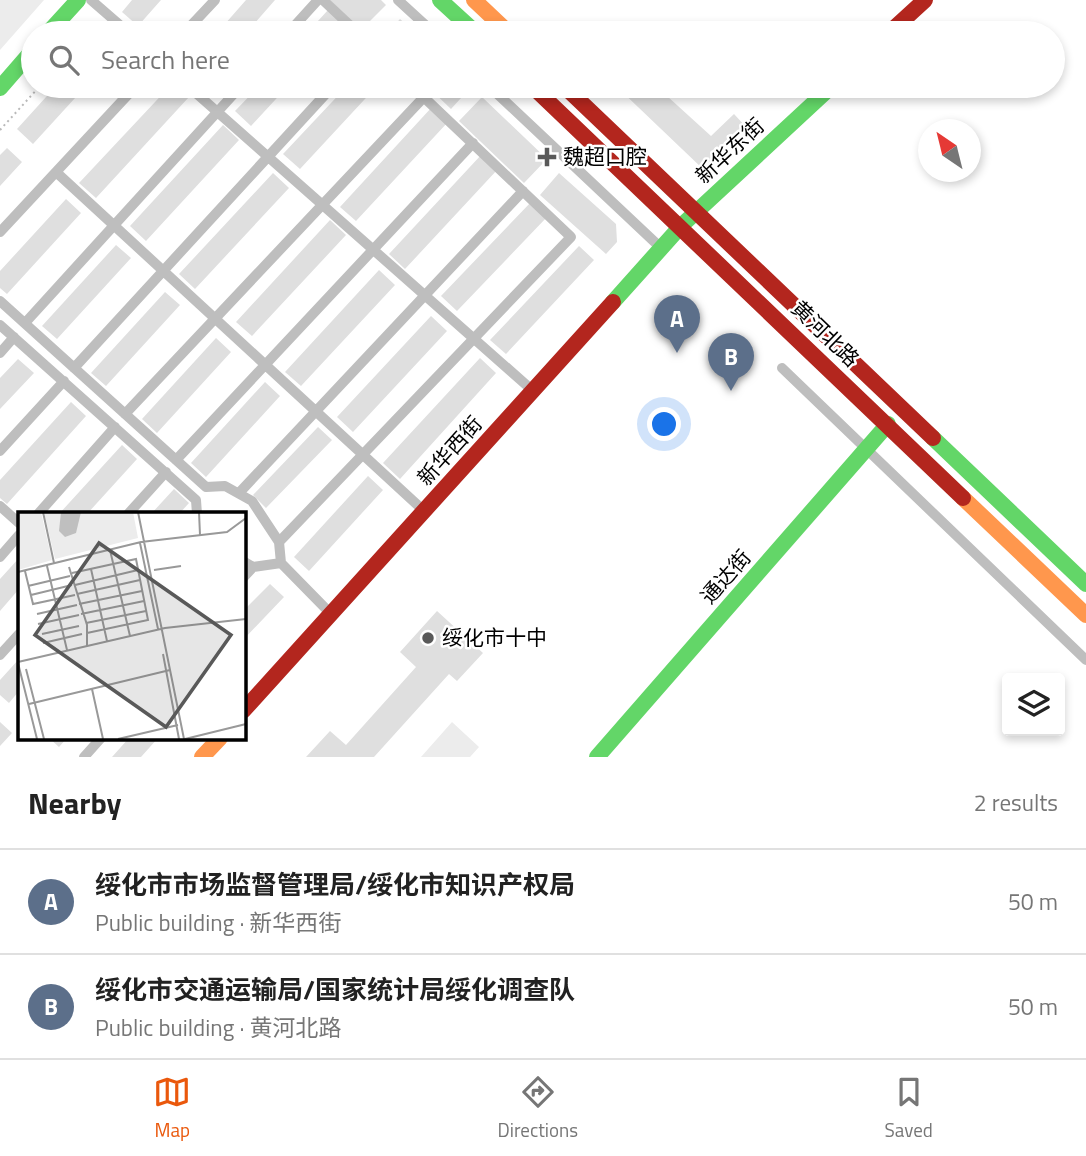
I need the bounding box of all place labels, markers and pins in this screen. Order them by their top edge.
place label: 魏超口腔 [563,140,647,172]
marker: 魏超口腔 [537,147,557,167]
pin: A [654,295,700,353]
pin: B [708,333,754,391]
place label: 绥化市十中 [442,621,547,653]
marker: 绥化市十中 [420,630,436,646]

